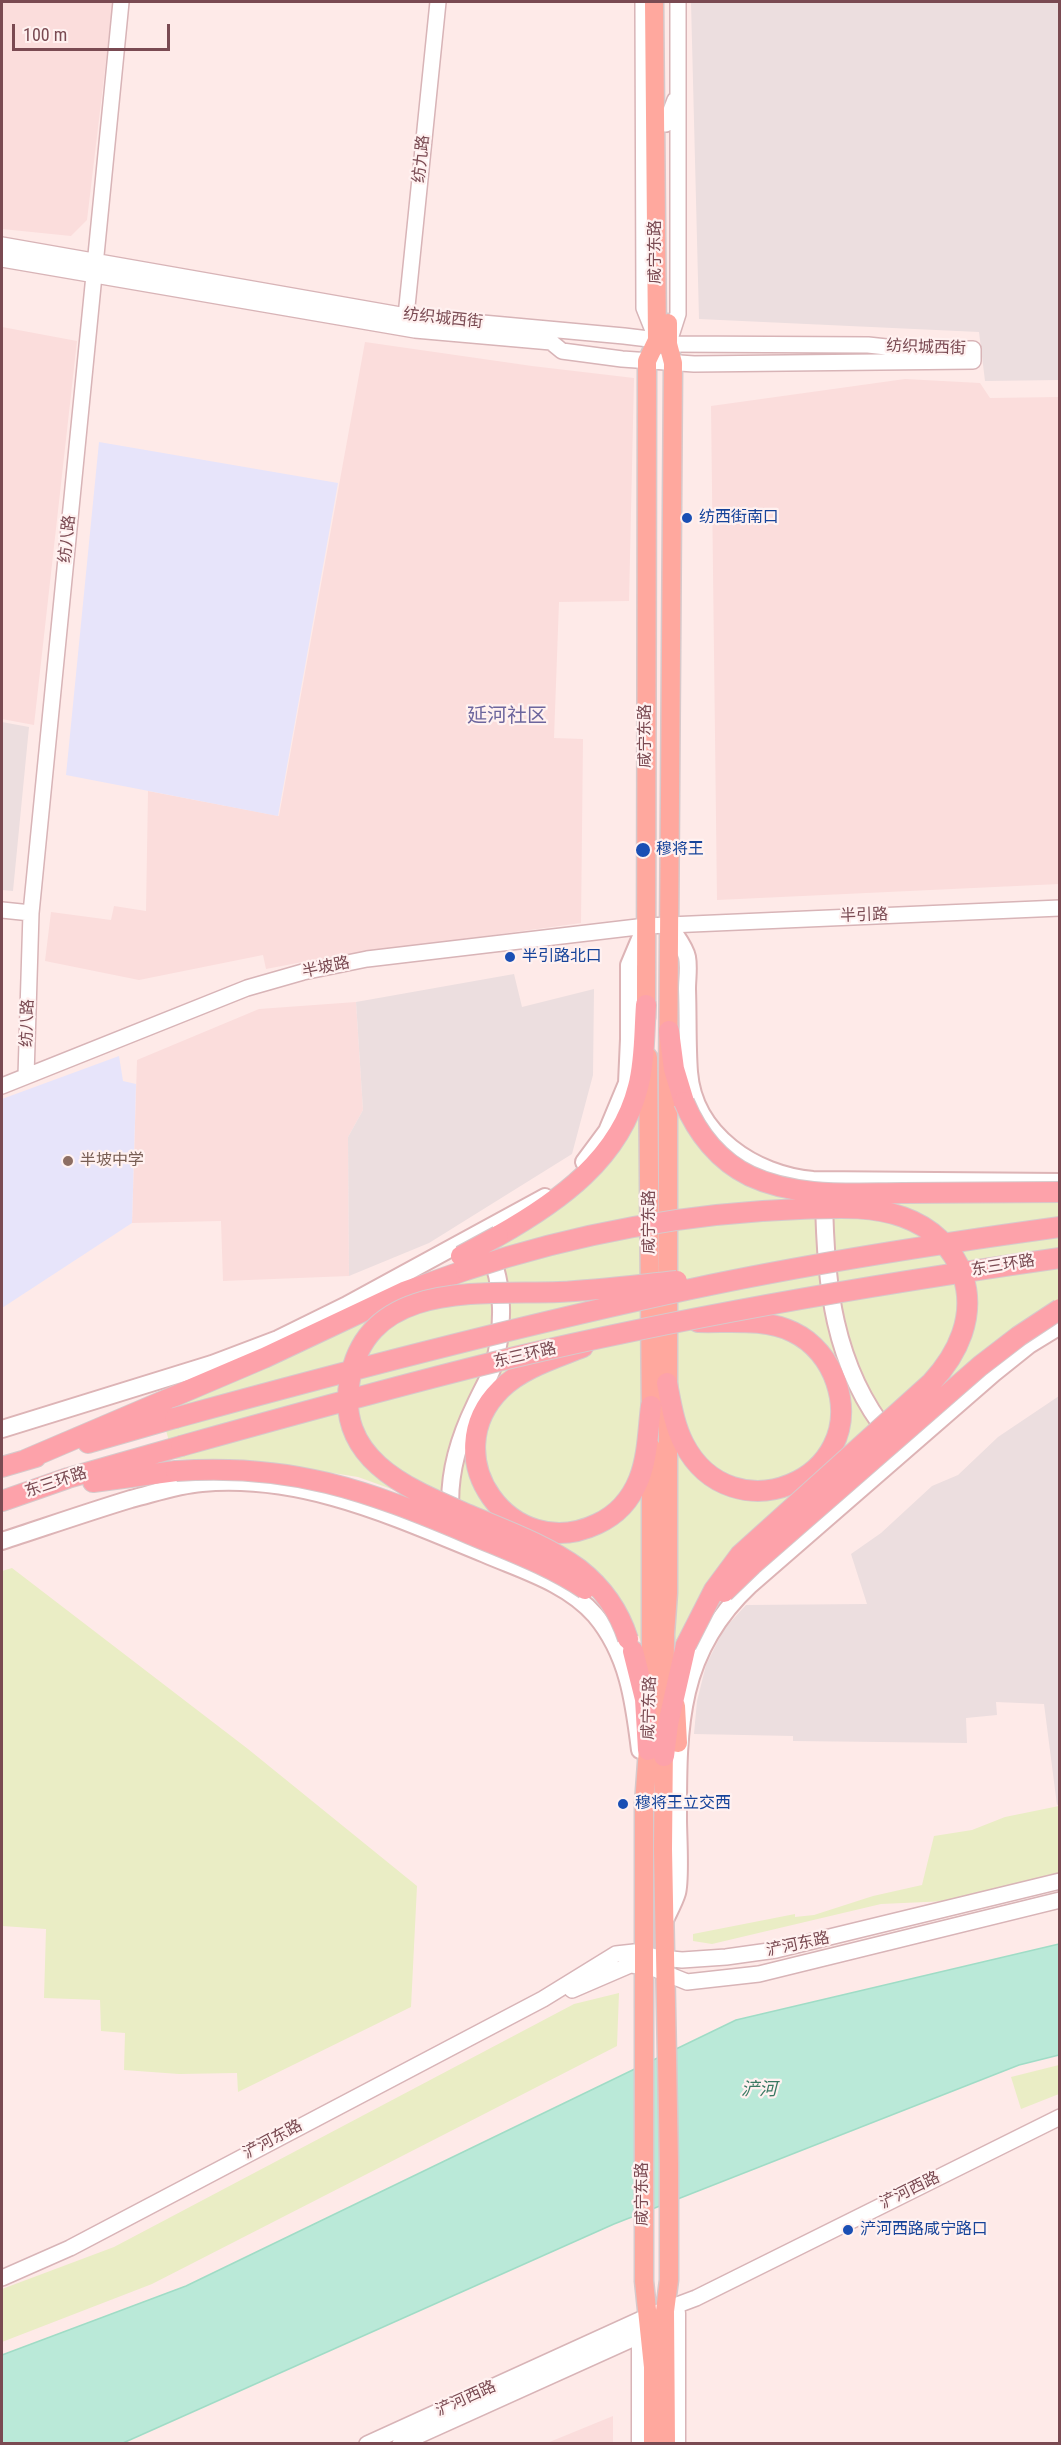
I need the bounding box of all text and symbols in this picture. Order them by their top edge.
scale bar [15,12,172,50]
text: 100 m [23,24,67,45]
street label: 纺九路 [410,134,434,184]
street label: 咸宁东路 [646,220,666,284]
street label: 纺织城西街 [402,305,484,333]
street label: 纺织城西街 [886,337,966,359]
place label: 纺西街南口 [699,508,779,528]
marker: 纺西街南口 [680,511,694,525]
street label: 纺八路 [56,514,80,564]
street label: 咸宁东路 [636,704,656,768]
district label: 延河社区 [467,705,547,729]
place label: 穆将王 [656,840,704,860]
marker: 穆将王 [634,841,652,859]
street label: 半引路 [840,906,888,926]
place label: 半引路北口 [522,947,602,967]
marker: 半引路北口 [503,950,517,964]
street label: 半坡路 [301,954,351,982]
street label: 纺八路 [18,999,38,1047]
place label: 半坡中学 [80,1151,144,1171]
marker: 半坡中学 [61,1154,75,1168]
street label: 咸宁东路 [640,1190,660,1254]
street label: 东三环路 [970,1252,1036,1280]
street label: 东三环路 [492,1339,558,1373]
street label: 东三环路 [23,1464,89,1502]
street label: 咸宁东路 [639,1676,661,1740]
place label: 穆将王立交西 [635,1794,731,1814]
marker: 穆将王立交西 [616,1797,630,1811]
street label: 浐河东路 [765,1929,831,1961]
water label: 浐河 [741,2079,777,2101]
street label: 浐河东路 [240,2117,306,2163]
street label: 咸宁东路 [633,2162,653,2226]
street label: 浐河西路 [877,2168,943,2214]
place label: 浐河西路咸宁路口 [860,2220,988,2240]
marker: 浐河西路咸宁路口 [841,2223,855,2237]
street label: 浐河西路 [433,2377,499,2421]

